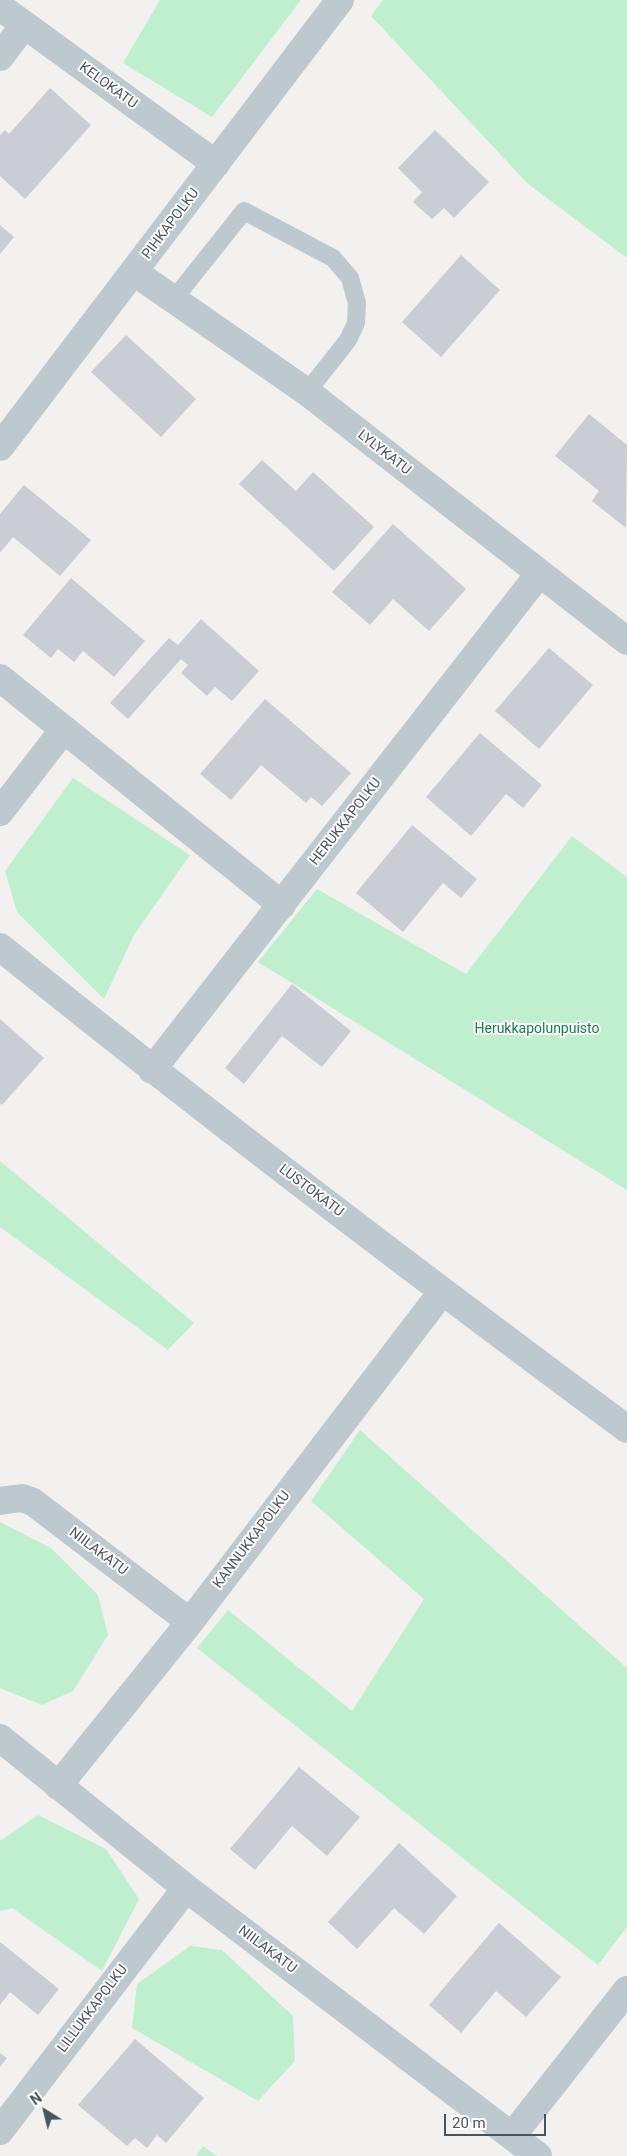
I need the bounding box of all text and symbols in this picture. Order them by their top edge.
street label: KELOKATU [76,59,140,113]
street label: PIHKAPOLKU [139,185,203,263]
street label: LYLYKATU [354,427,414,479]
street label: HERUKKAPOLKU [307,775,385,869]
park label: Herukkapolunpuisto [474,1021,600,1037]
street label: LUSTOKATU [275,1161,347,1221]
street label: KANNUKKAPOLKU [210,1488,294,1592]
street label: NIILAKATU [65,1525,131,1579]
street label: NIILAKATU [234,1923,300,1977]
street label: LILLUKKAPOLKU [54,1962,132,2056]
north arrow [20,2086,70,2136]
text: N [27,2089,45,2108]
scale bar [447,2104,550,2136]
text: 20 m [452,2114,486,2132]

